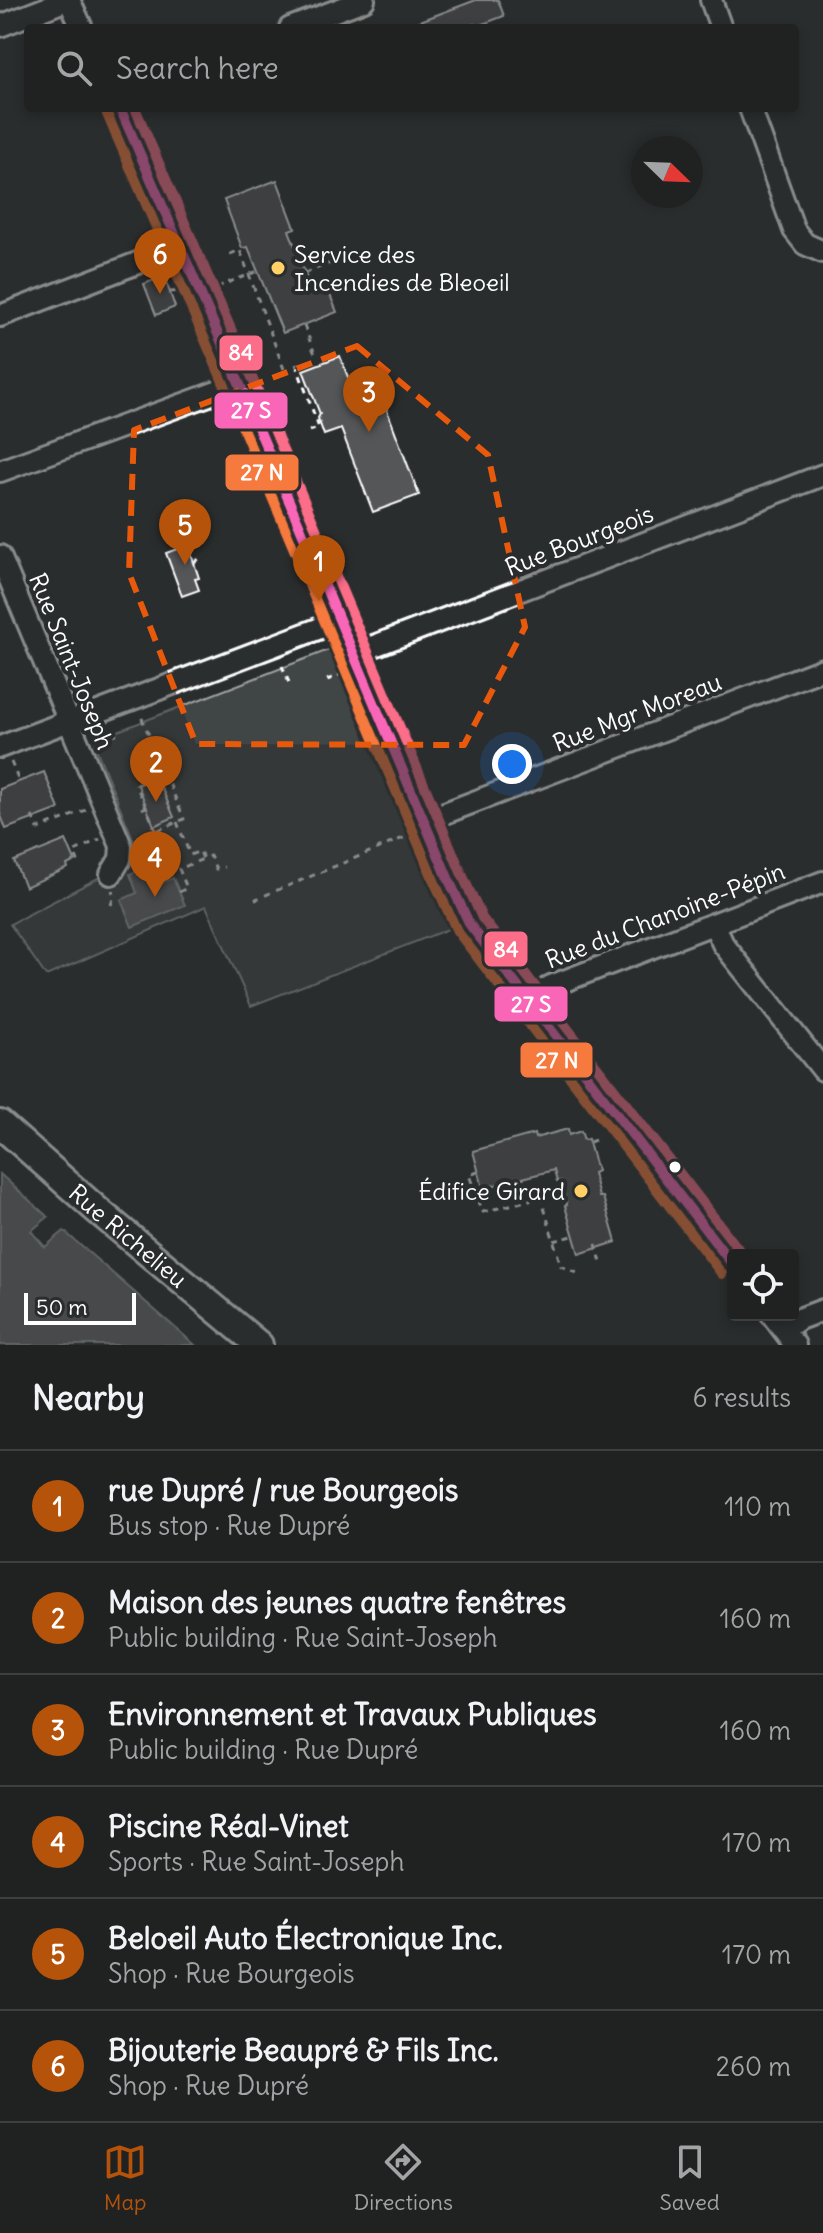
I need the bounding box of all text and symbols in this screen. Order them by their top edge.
search box [24,24,799,112]
icon: search [52,46,96,90]
text: Search here [116,49,279,87]
north arrow [631,136,703,208]
pin: 6 [134,228,186,294]
place label: Service des Incendies de Bleoeil [294,239,510,297]
marker: Service des Incendies de Bleoeil [269,259,287,277]
line badge: 84 [218,334,264,372]
text: 84 [228,338,254,366]
pin: 3 [343,366,395,432]
line badge: 27 S [213,391,289,430]
text: 27 S [231,396,271,424]
line badge: 27 N [224,453,300,492]
text: 27 N [240,458,284,486]
street label: Rue Bourgeois [501,498,657,582]
pin: 5 [159,499,211,565]
pin: 1 [293,535,345,601]
street label: Rue Saint-Joseph [23,568,121,754]
street label: Rue Mgr Moreau [548,666,726,758]
pin: 2 [130,736,182,802]
your location [492,744,532,784]
pin: 4 [129,831,181,897]
street label: Rue du Chanoine-Pépin [541,855,789,975]
line badge: 84 [483,930,529,968]
text: 84 [493,935,519,963]
line badge: 27 S [493,985,569,1023]
text: 27 S [511,990,551,1018]
line badge: 27 N [519,1041,594,1079]
text: 27 N [535,1046,579,1074]
unlabelled marker [667,1159,683,1175]
place label: Édifice Girard [419,1176,565,1206]
street label: Rue Richelieu [63,1177,193,1294]
marker: Édifice Girard [572,1182,590,1200]
map controls [727,1249,799,1321]
button: locate [727,1249,799,1321]
scale bar [24,1289,136,1325]
text: 50 m [36,1293,88,1321]
text: Nearby [32,1376,145,1419]
text: 6 results [693,1381,791,1414]
text: rue Dupré / rue Bourgeois [108,1471,459,1509]
text: 1 [53,1490,63,1523]
text: 110 m [724,1490,791,1523]
text: Bus stop · Rue Dupré [108,1509,350,1542]
text: Maison des jeunes quatre fenêtres [108,1583,566,1621]
text: 2 [51,1602,65,1635]
text: 160 m [720,1602,791,1635]
text: Public building · Rue Saint-Joseph [108,1621,497,1654]
text: Environnement et Travaux Publiques [108,1695,597,1733]
text: 3 [51,1714,65,1747]
text: 160 m [720,1714,791,1747]
text: Public building · Rue Dupré [108,1733,418,1766]
text: Piscine Réal-Vinet [108,1807,349,1845]
text: 4 [50,1826,66,1859]
text: 170 m [722,1826,791,1859]
text: Sports · Rue Saint-Joseph [108,1845,404,1878]
text: Beloeil Auto Électronique Inc. [108,1919,503,1957]
text: 5 [51,1938,65,1971]
text: 170 m [722,1938,791,1971]
text: Shop · Rue Bourgeois [108,1957,355,1990]
text: Bijouterie Beaupré & Fils Inc. [108,2031,499,2069]
text: 6 [50,2050,66,2083]
text: 260 m [716,2050,791,2083]
text: Shop · Rue Dupré [108,2069,309,2102]
tab: Map [103,2140,147,2216]
tab: Directions [354,2140,453,2216]
tab: Saved [659,2140,720,2216]

